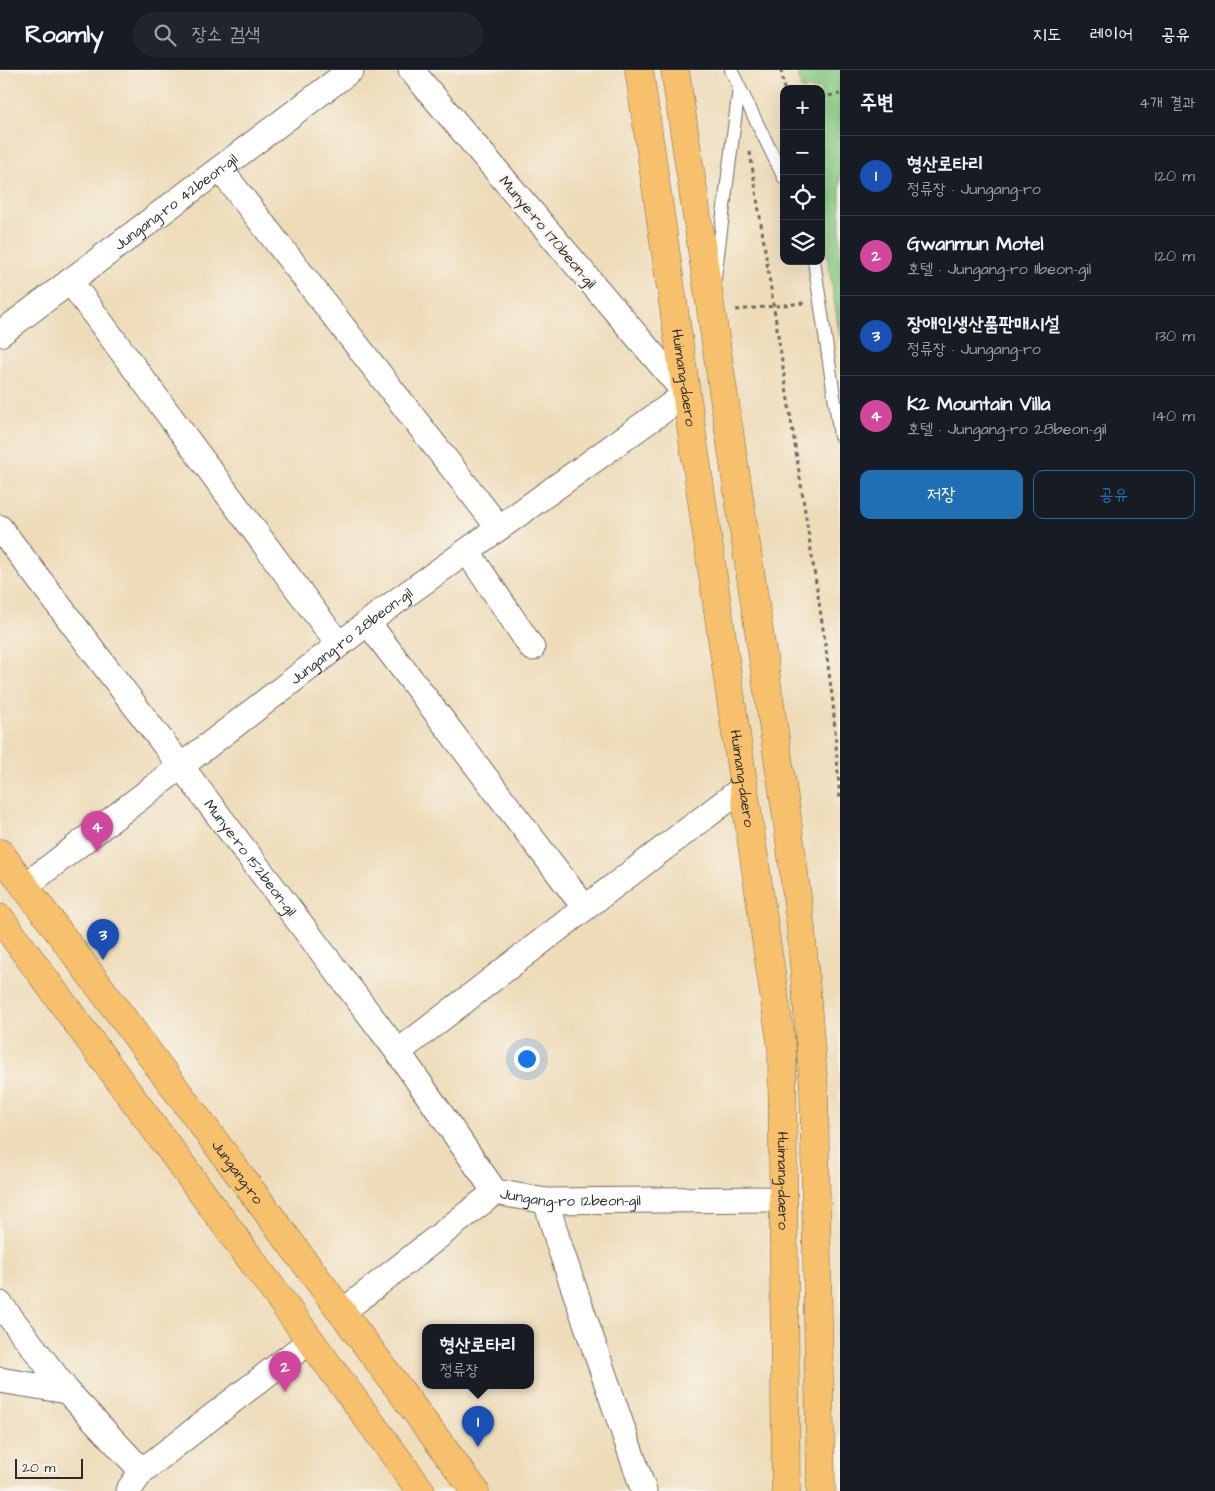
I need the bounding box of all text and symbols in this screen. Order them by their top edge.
search box [133,12,483,57]
text: Roamly [25,18,103,52]
icon: search [151,21,179,49]
text: 장소 검색 [191,21,260,48]
text: 지도 [1033,22,1062,47]
text: 레이어 [1090,22,1133,47]
text: 공유 [1161,22,1190,47]
map controls [780,85,825,265]
button: + [780,85,825,130]
text: 주변 [860,88,894,117]
text: 4개 결과 [1139,92,1195,114]
button: − [780,130,825,175]
street label: Jungang-ro 42beon-gil [110,149,242,255]
text: 형산로타리 [907,151,983,178]
text: 1 [875,165,877,187]
text: 120 m [1155,165,1195,187]
street label: Munye-ro 170beon-gil [493,171,601,294]
button: locate [780,175,825,220]
text: 정류장 · Jungang-ro [907,178,1041,200]
button: layers [780,220,825,265]
text: Gwanmun Motel [907,231,1044,258]
text: 2 [871,245,881,267]
text: 120 m [1155,245,1195,267]
text: 호텔 · Jungang-ro 11beon-gil [907,258,1091,280]
text: 장애인생산품판매시설 [907,311,1060,338]
text: 3 [872,325,880,347]
text: 130 m [1156,325,1195,347]
street label: Huimang-daero [666,328,701,429]
text: 정류장 · Jungang-ro [907,338,1041,360]
text: K2 Mountain Villa [907,391,1050,418]
text: 4 [871,405,881,427]
text: 140 m [1153,405,1195,427]
text: 호텔 · Jungang-ro 28beon-gil [907,418,1107,440]
button: 저장 [860,470,1023,519]
button: 공유 [1033,470,1195,519]
street label: Jungang-ro 28beon-gil [286,583,417,690]
street label: Huimang-daero [724,728,760,829]
street label: Munye-ro 152beon-gil [199,795,301,921]
pin: 4 [81,811,113,852]
pin: 3 [87,919,119,960]
your location [514,1046,540,1072]
street label: Huimang-daero [771,1131,794,1230]
street label: Jungang-ro [206,1136,268,1209]
street label: Jungang-ro 12beon-gil [499,1183,641,1213]
popup [422,1324,534,1389]
text: 형산로타리 [440,1332,516,1359]
pin: 2 [269,1351,301,1392]
text: 정류장 [440,1359,478,1381]
pin: 1 [462,1406,494,1447]
scale bar [15,1456,82,1479]
text: 20 m [22,1458,55,1478]

